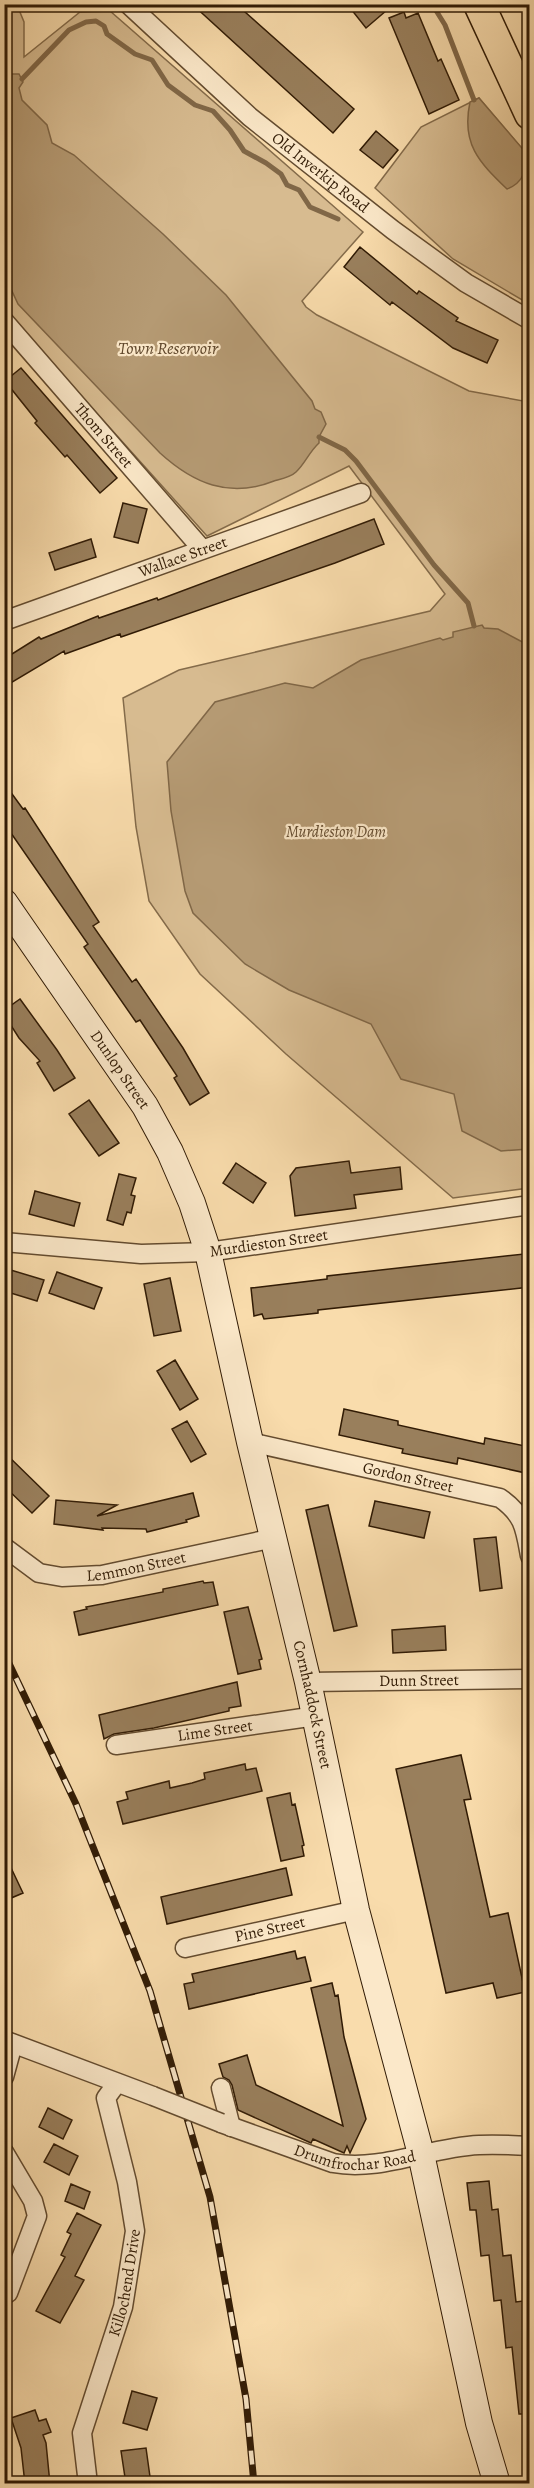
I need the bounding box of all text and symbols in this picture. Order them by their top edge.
street label: Old Inverkip Road [267,127,374,218]
water label: Town Reservoir [118,336,219,360]
street label: Thom Street [69,398,138,473]
street label: Wallace Street [135,531,230,583]
park label: Murdieston Dam [286,821,386,843]
street label: Dunlop Street [85,1026,155,1114]
street label: Murdieston Street [208,1224,329,1263]
street label: Gordon Street [361,1457,455,1498]
street label: Lemmon Street [86,1546,188,1587]
street label: Cornhaddock Street [287,1638,337,1771]
street label: Dunn Street [379,1669,459,1692]
street label: Lime Street [176,1714,254,1747]
street label: Pine Street [233,1911,307,1948]
street label: Drumfrochar Road [291,2139,418,2176]
street label: Killochend Drive [103,2227,146,2339]

